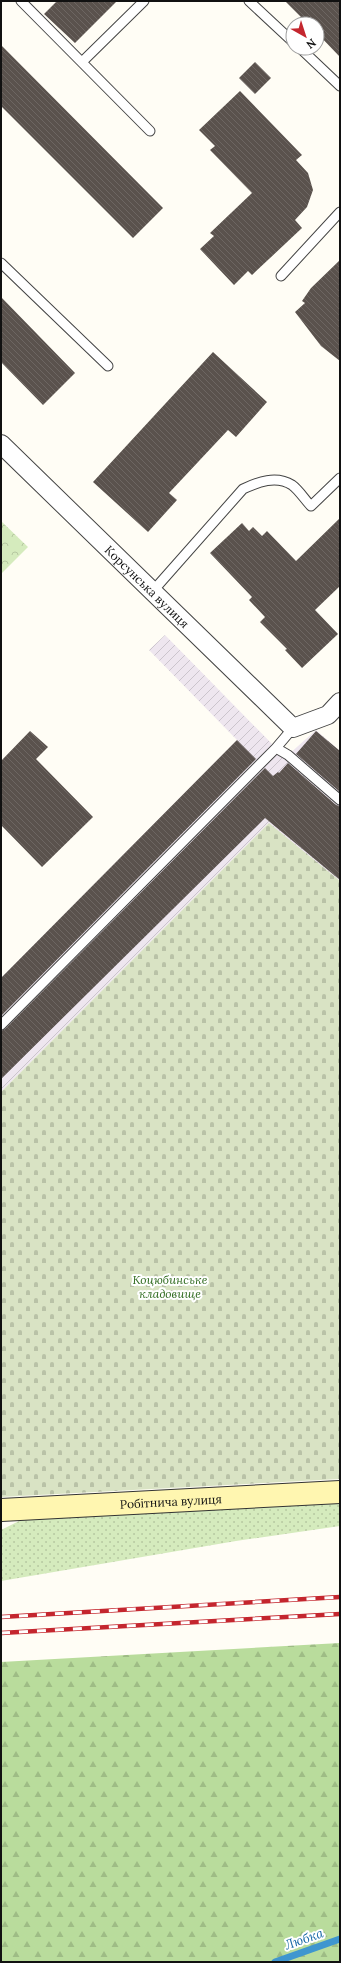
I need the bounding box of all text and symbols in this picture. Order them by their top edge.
north arrow [285,16,325,56]
text: N [303,36,319,52]
street label: Корсунська вулиця [102,542,193,631]
park label: Коцюбинське кладовище [133,1272,208,1301]
street label: Робітнича вулиця [119,1491,222,1511]
water label: Любка [282,1924,326,1954]

